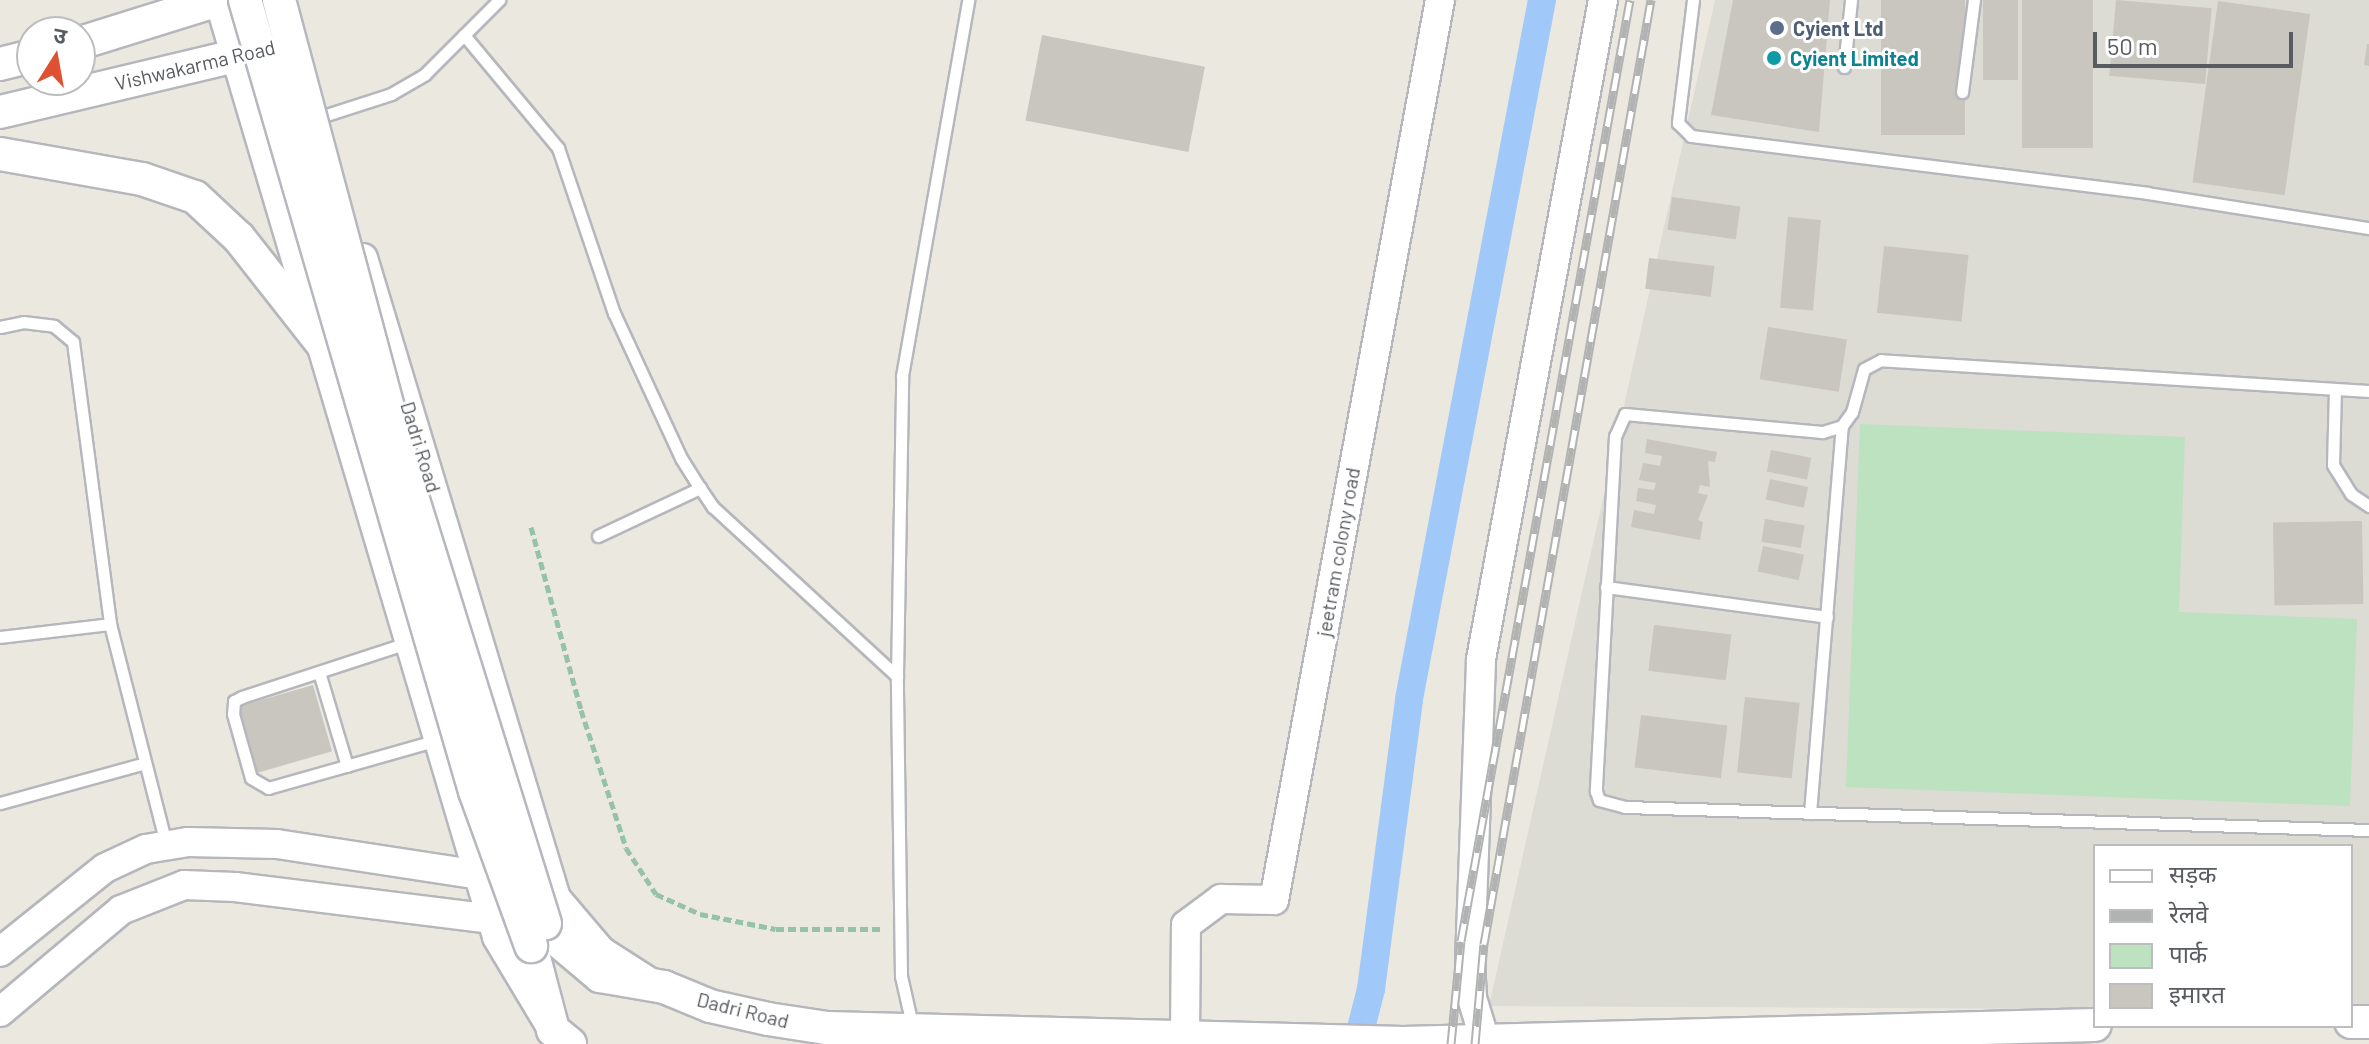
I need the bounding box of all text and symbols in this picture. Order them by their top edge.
north arrow [16,16,96,96]
place label: Cyient Ltd [1793,16,1884,40]
scale bar [2097,16,2297,66]
marker: Cyient Ltd [1768,19,1786,37]
text: उ [51,20,69,48]
text: 50 m [2107,31,2158,60]
street label: Vishwakarma Road [112,35,278,95]
place label: Cyient Limited [1790,46,1919,70]
marker: Cyient Limited [1765,49,1783,67]
street label: Dadri Road [396,399,446,495]
street label: jeetram colony road [1311,466,1365,638]
legend [2093,844,2353,1028]
text: सड़क [2169,859,2217,888]
text: रेलवे [2169,899,2208,928]
text: पार्क [2169,939,2207,968]
text: इमारत [2169,979,2225,1008]
street label: Dadri Road [695,987,791,1033]

